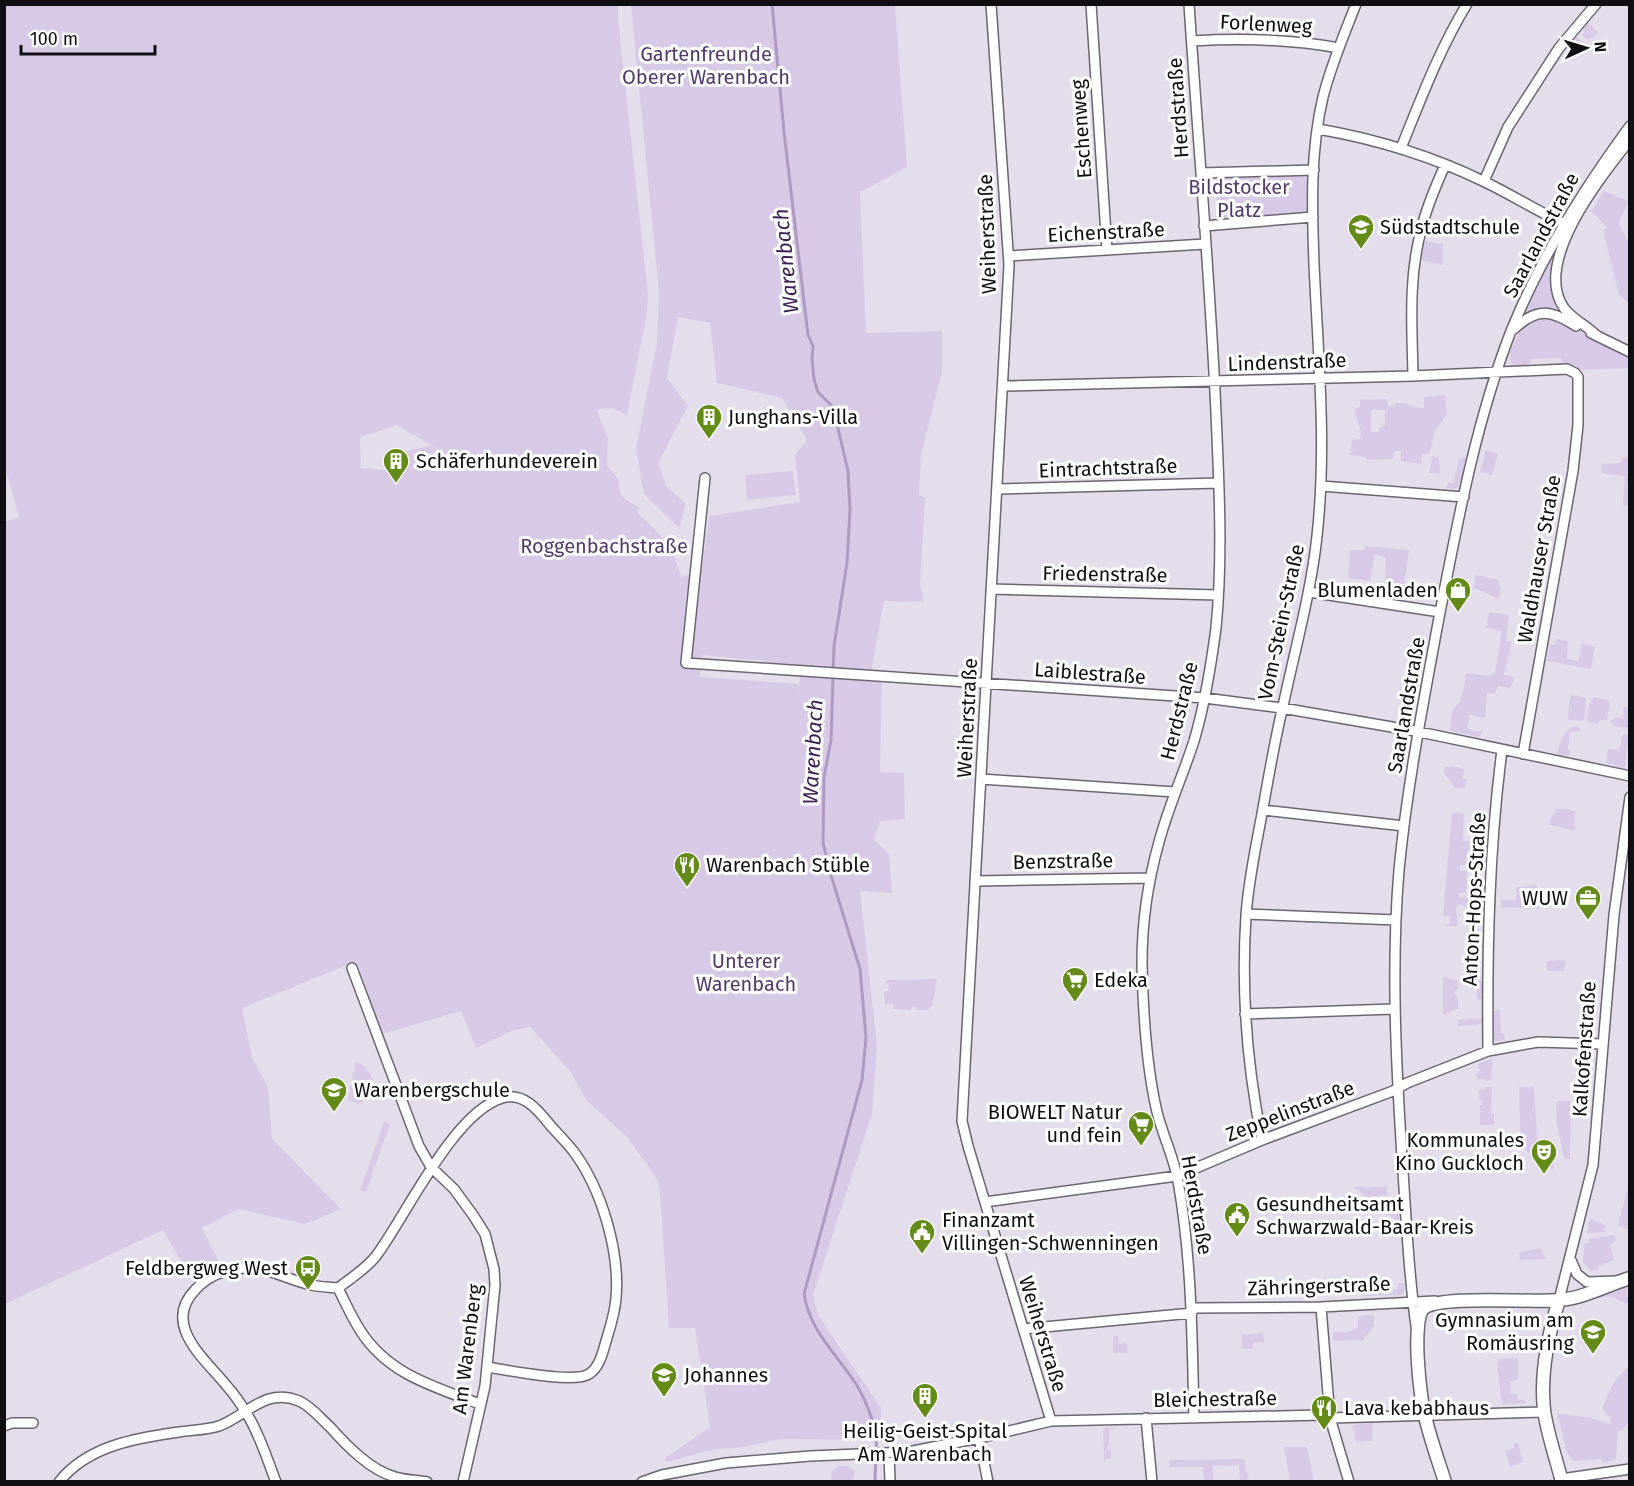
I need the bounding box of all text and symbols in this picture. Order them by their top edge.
street label: Forlenweg [1219,10,1313,38]
scale bar [21,18,154,56]
north arrow [1556,18,1616,78]
text: 100 m [30,28,78,50]
text: N [1591,41,1610,53]
park label: Gartenfreunde Oberer Warenbach [622,42,790,89]
street label: Herdstraße [1163,57,1193,159]
street label: Eschenweg [1066,78,1096,179]
street label: Saarlandstraße [1498,169,1584,301]
street label: Weiherstraße [973,174,1001,294]
park label: Bildstocker Platz [1188,175,1290,222]
water label: Warenbach [768,207,804,315]
school or university icon: Südstadtschule [1346,212,1376,250]
place label: Südstadtschule [1380,215,1520,239]
street label: Eichenstraße [1047,217,1165,247]
street label: Lindenstraße [1227,348,1347,376]
building icon: Junghans-Villa [694,402,724,440]
place label: Junghans-Villa [728,405,858,429]
building icon: Schäferhundeverein [381,446,411,484]
place label: Schäferhundeverein [416,449,598,473]
street label: Eintrachtstraße [1038,454,1178,482]
street label: Waldhauser Straße [1512,473,1566,645]
park label: Roggenbachstraße [520,534,688,558]
street label: Vom-Stein-Straße [1253,542,1309,702]
street label: Friedenstraße [1042,561,1168,587]
shop icon: Blumenladen [1443,575,1473,613]
place label: Blumenladen [1317,578,1438,602]
street label: Saarlandstraße [1382,635,1430,775]
street label: Weiherstraße [952,657,982,779]
street label: Laiblestraße [1033,657,1147,689]
street label: Herdstraße [1155,659,1203,763]
water label: Warenbach [797,699,829,805]
street label: Anton-Hops-Straße [1457,812,1491,986]
street label: Benzstraße [1012,848,1114,874]
restaurant icon: Warenbach Stüble [672,850,702,888]
place label: Warenbach Stüble [706,853,870,877]
office icon: WUW [1573,883,1603,921]
place label: WUW [1522,886,1568,910]
park label: Unterer Warenbach [696,949,796,996]
supermarket icon: Edeka [1060,965,1090,1003]
place label: Edeka [1094,968,1148,992]
street label: Kalkofenstraße [1567,980,1601,1118]
school or university icon: Warenbergschule [319,1075,349,1113]
street label: Zeppelinstraße [1222,1075,1358,1147]
place label: Warenbergschule [354,1078,510,1102]
place label: BIOWELT Natur und fein [988,1100,1122,1147]
supermarket icon: BIOWELT Natur und fein [1126,1109,1156,1147]
place label: Kommunales Kino Guckloch [1395,1128,1524,1175]
theatre icon: Kommunales Kino Guckloch [1529,1137,1559,1175]
street label: Herdstraße [1176,1153,1218,1257]
place label: Gesundheitsamt Schwarzwald-Baar-Kreis [1256,1192,1474,1239]
public building icon: Gesundheitsamt Schwarzwald-Baar-Kreis [1222,1200,1252,1238]
place label: Finanzamt Villingen-Schwenningen [942,1208,1159,1255]
public building icon: Finanzamt Villingen-Schwenningen [907,1217,937,1255]
bus stop icon: Feldbergweg West [293,1253,323,1291]
place label: Feldbergweg West [125,1256,289,1280]
street label: Zähringerstraße [1247,1272,1391,1300]
street label: Weiherstraße [1014,1273,1072,1395]
street label: Am Warenberg [447,1282,487,1415]
place label: Gymnasium am Romäusring [1435,1308,1575,1355]
school or university icon: Gymnasium am Romäusring [1578,1317,1608,1355]
school or university icon: Johannes [649,1360,679,1398]
place label: Johannes [684,1363,768,1387]
building icon: Heilig-Geist-Spital Am Warenbach [910,1381,940,1419]
street label: Bleichestraße [1153,1386,1277,1412]
restaurant icon: Lava kebabhaus [1309,1393,1339,1431]
place label: Lava kebabhaus [1344,1396,1489,1420]
place label: Heilig-Geist-Spital Am Warenbach [843,1419,1007,1466]

